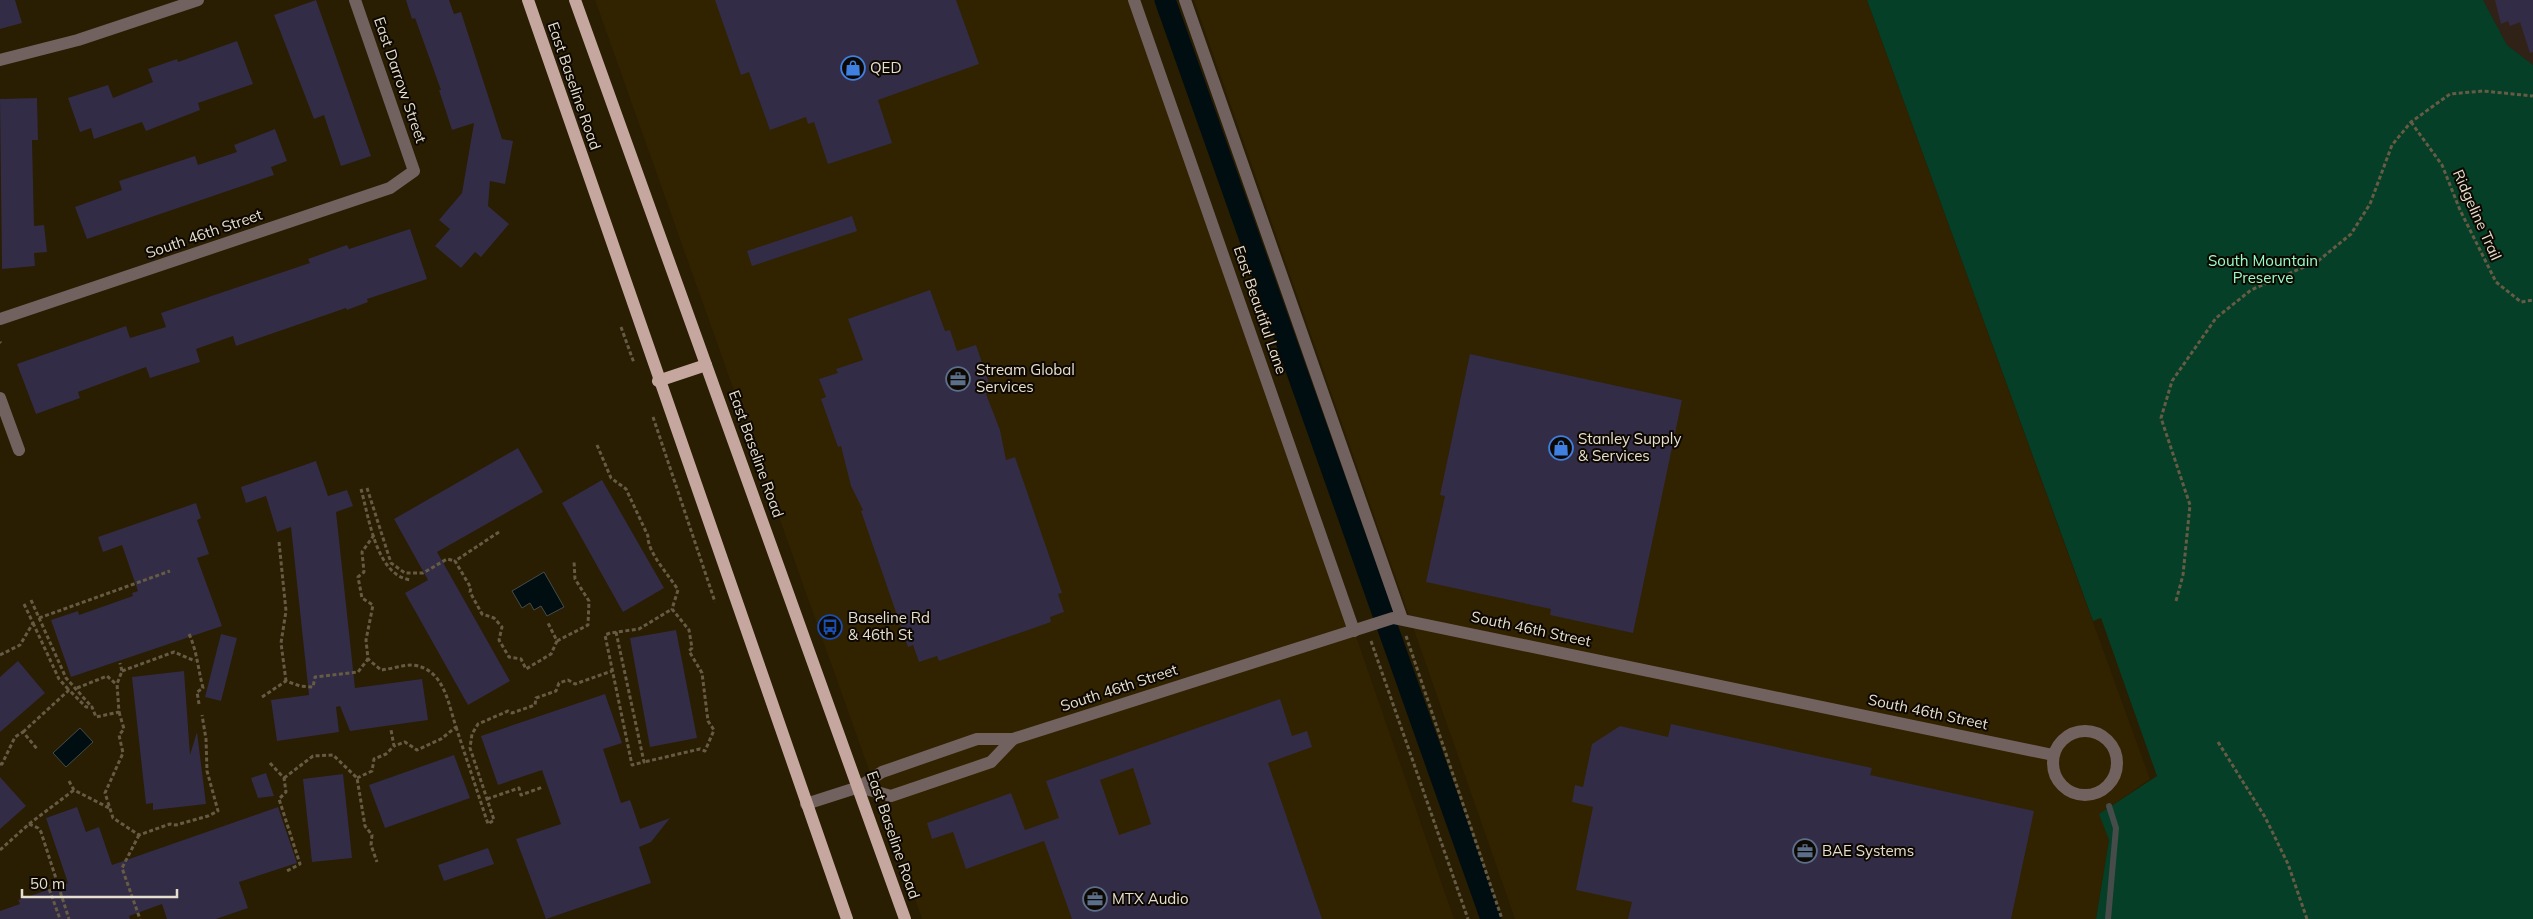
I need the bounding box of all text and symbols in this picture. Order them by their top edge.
street label: East Darrow Street [370,14,431,145]
street label: East Baseline Road [544,19,605,152]
shop icon: QED [840,55,866,81]
place label: QED [870,58,902,77]
street label: Ridgeline Trail [2449,166,2506,263]
street label: South 46th Street [143,205,265,262]
street label: East Beautiful Lane [1230,243,1291,376]
park label: South Mountain Preserve [2208,251,2318,287]
place label: Stream Global Services [976,360,1075,396]
office icon: Stream Global Services [945,366,971,392]
street label: East Baseline Road [725,388,788,520]
place label: Stanley Supply & Services [1578,429,1681,465]
shop icon: Stanley Supply & Services [1548,435,1574,461]
street label: South 46th Street [1469,607,1593,650]
place label: Baseline Rd & 46th St [848,608,930,644]
bus stop icon: Baseline Rd & 46th St [817,614,843,640]
street label: South 46th Street [1058,660,1180,715]
street label: South 46th Street [1866,690,1990,733]
street label: East Baseline Road [863,768,924,901]
office icon: BAE Systems [1792,838,1818,864]
place label: BAE Systems [1822,841,1914,860]
scale bar [22,866,178,898]
text: 50 m [30,874,65,893]
office icon: MTX Audio [1082,886,1108,912]
place label: MTX Audio [1112,889,1188,908]

